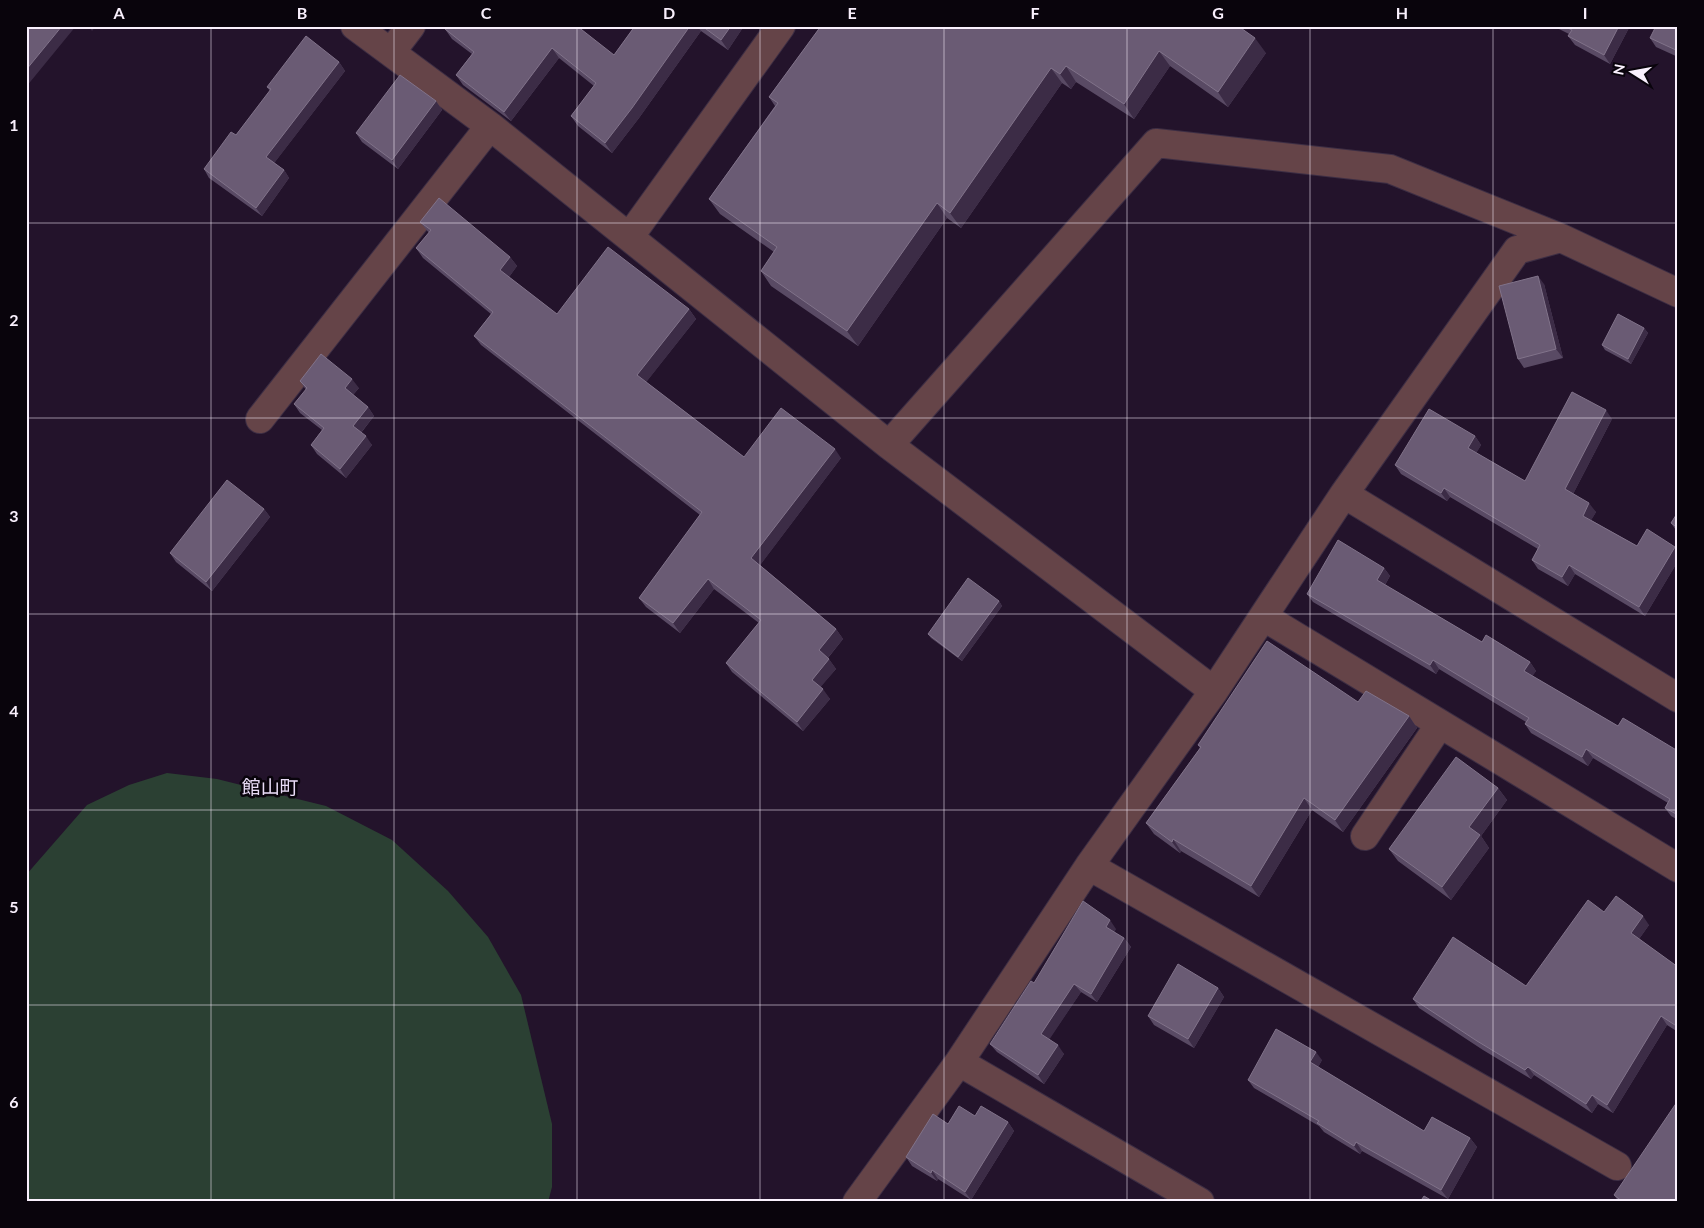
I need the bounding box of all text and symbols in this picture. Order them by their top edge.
text: A [112,3,125,22]
text: B [297,3,307,22]
text: C [481,3,492,22]
text: D [663,3,675,22]
text: E [847,3,857,22]
text: F [1030,3,1040,22]
text: G [1212,3,1224,22]
text: H [1396,3,1408,22]
text: I [1583,3,1587,22]
north arrow [1606,48,1656,98]
text: N [1609,63,1628,76]
text: 1 [9,115,19,134]
text: 2 [9,310,19,329]
text: 3 [9,506,19,525]
text: 4 [9,701,19,720]
district label: 館山町 [241,775,299,798]
text: 5 [9,897,19,916]
text: 6 [9,1092,19,1111]

